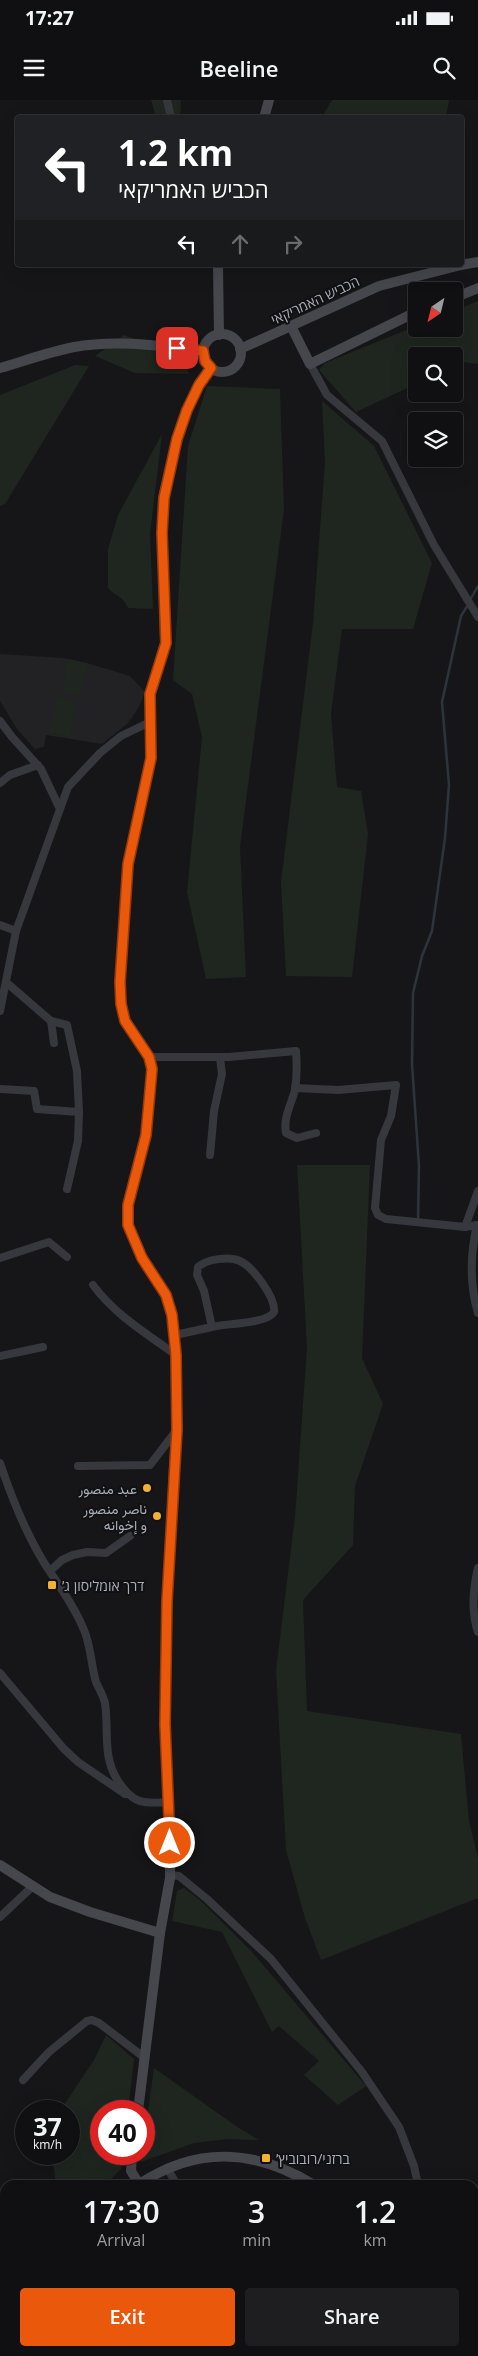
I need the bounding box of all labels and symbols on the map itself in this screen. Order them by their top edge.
street label: הכביש האמריקאי [268,271,362,329]
north arrow [408,282,462,338]
pin [156,327,198,369]
place label: عبد منصور [78,1479,137,1498]
marker: عبد منصور [141,1482,153,1494]
place label: ناصر منصور و إخوانه [82,1499,147,1535]
marker: ناصر منصور و إخوانه [151,1510,163,1522]
place label: דרך אומליסון ג׳ [62,1576,144,1595]
marker: דרך אומליסון ג׳ [46,1579,58,1591]
position arrow [143,1816,195,1868]
speed limit sign: 40 [90,2100,155,2165]
place label: ברזני/רובוביץ׳ [276,2149,350,2168]
marker: ברזני/רובוביץ׳ [260,2152,272,2164]

